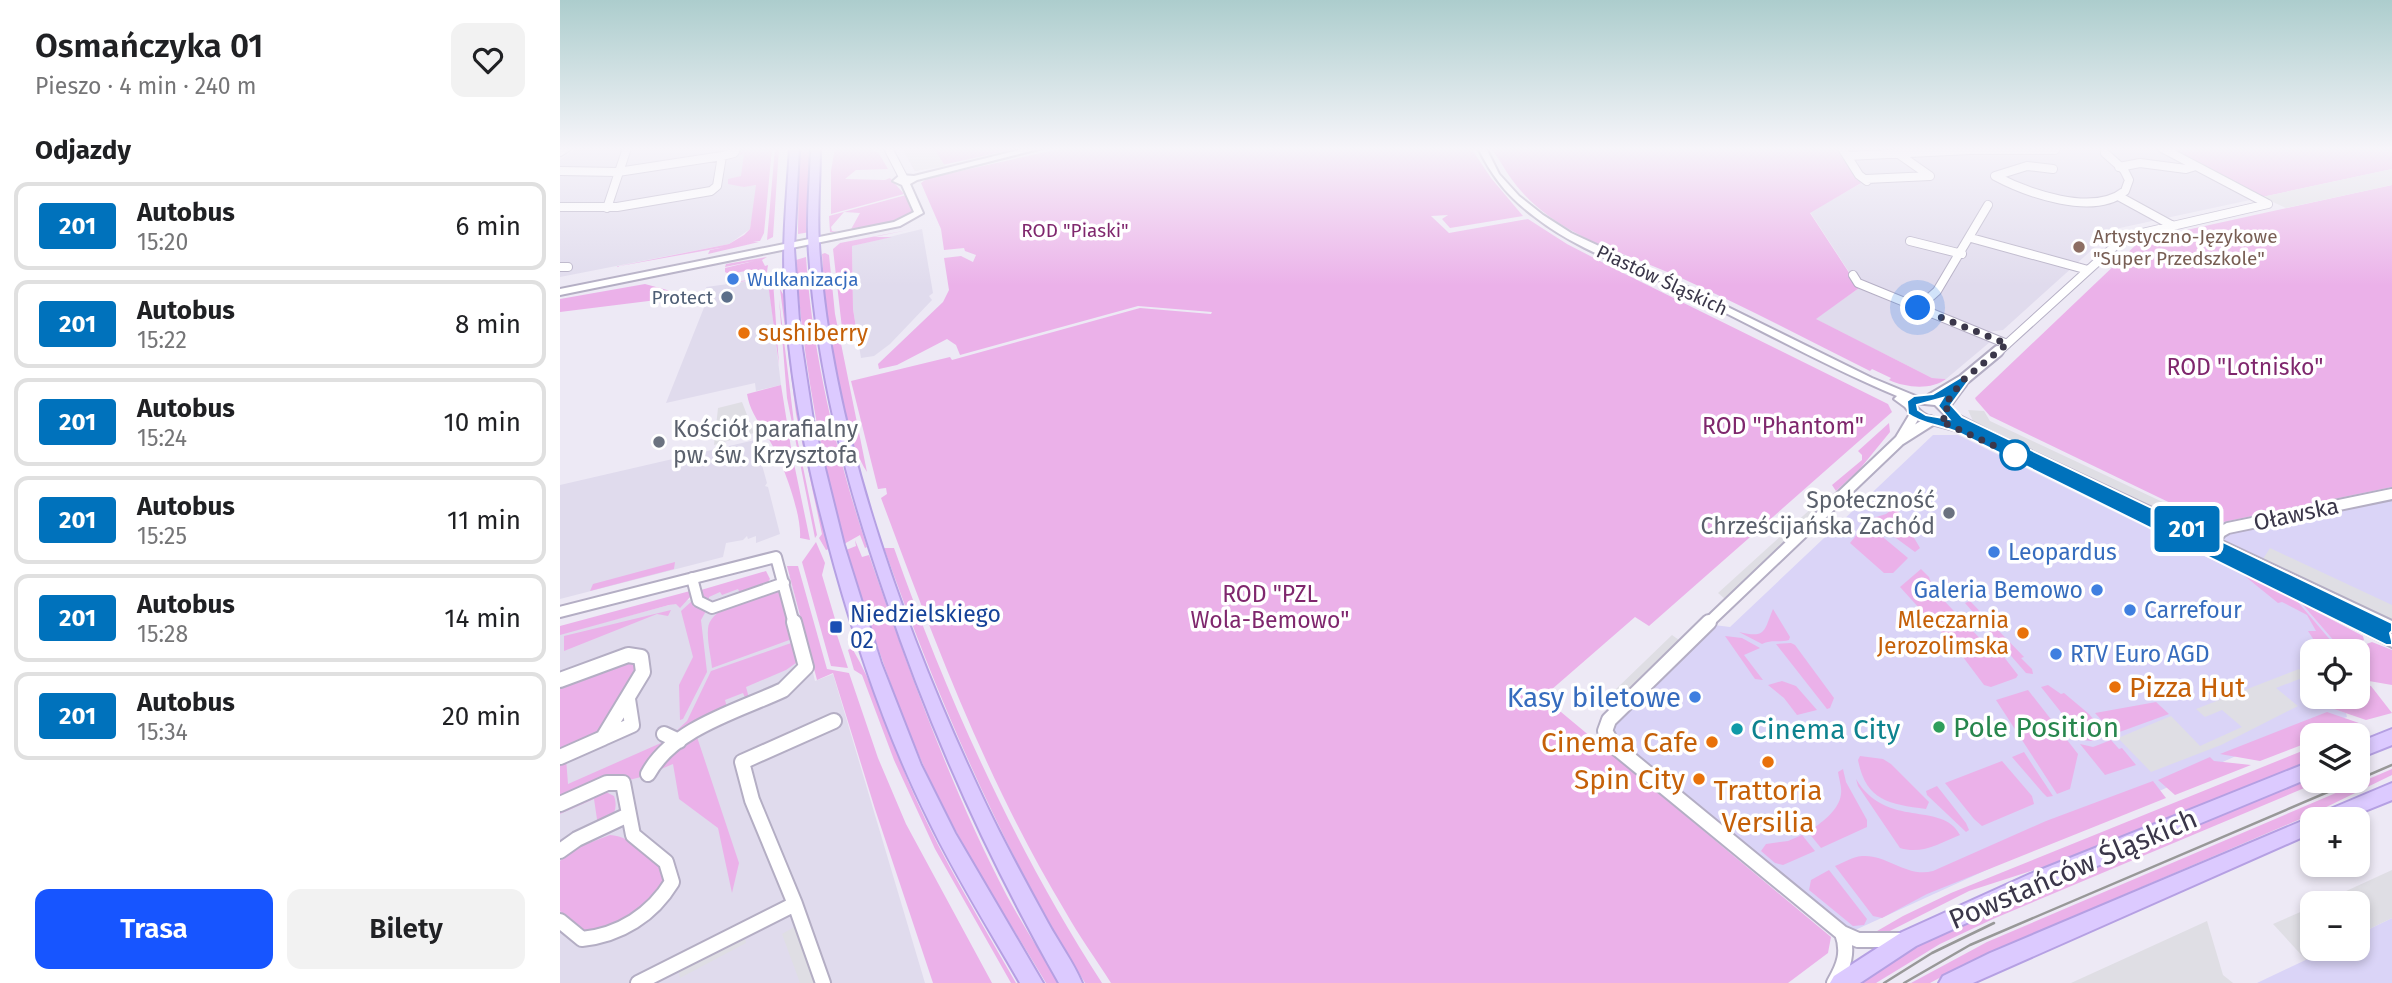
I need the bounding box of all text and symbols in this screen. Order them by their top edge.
button: heart [451,23,525,97]
text: Osmańczyka 01 [35,26,263,66]
text: Pieszo · 4 min · 240 m [35,72,257,100]
text: Odjazdy [35,135,131,166]
text: Autobus [137,197,235,228]
text: 6 min [455,211,521,242]
text: 201 [59,212,96,240]
park label: ROD "Piaski" [1021,219,1129,242]
place label: Artystyczno-Językowe "Super Przedszkole" [2093,225,2278,270]
text: 15:20 [137,228,188,256]
marker: Artystyczno-Językowe "Super Przedszkole" [2071,239,2087,255]
street label: Piastów Śląskich [1593,240,1731,320]
place label: Wulkanizacja [747,268,859,291]
marker: Wulkanizacja [725,271,741,287]
place label: Protect [652,286,713,309]
marker: Protect [719,289,735,305]
your location [1900,290,1935,325]
text: Autobus [137,295,235,326]
text: 8 min [455,309,521,340]
text: 201 [59,310,96,338]
place label: sushiberry [758,319,869,347]
marker: sushiberry [736,325,752,341]
text: 15:22 [137,326,187,354]
park label: ROD "Lotnisko" [2167,353,2323,381]
text: Autobus [137,393,235,424]
text: 10 min [443,407,521,438]
text: 201 [59,408,96,436]
park label: ROD "Phantom" [1702,412,1864,440]
place label: Kościół parafialny pw. św. Krzysztofa [673,415,859,469]
text: 15:24 [137,424,187,452]
marker: Kościół parafialny pw. św. Krzysztofa [651,434,667,450]
unlabelled marker [2000,440,2030,470]
place label: Społeczność Chrześcijańska Zachód [1701,486,1935,540]
text: Autobus [137,491,235,522]
street label: Oławska [2251,491,2341,537]
text: 11 min [447,505,521,536]
marker: Społeczność Chrześcijańska Zachód [1941,505,1957,521]
text: 201 [59,506,96,534]
line badge: 201 [2147,506,2227,552]
text: 201 [2168,515,2206,543]
text: 15:25 [137,522,187,550]
place label: Leopardus [2008,538,2117,566]
marker: Leopardus [1986,544,2002,560]
place label: Galeria Bemowo [1913,576,2083,604]
park label: ROD "PZL Wola-Bemowo" [1191,580,1349,634]
marker: Galeria Bemowo [2089,582,2105,598]
text: Autobus [137,589,235,620]
place label: Carrefour [2144,596,2242,624]
place label: Niedzielskiego 02 [850,600,1001,654]
marker: Carrefour [2122,602,2138,618]
text: 14 min [444,603,521,634]
text: 201 [59,604,96,632]
place label: Mleczarnia Jerozolimska [1877,606,2009,660]
marker: Niedzielskiego 02 [828,619,844,635]
text: 15:28 [137,620,188,648]
marker: Mleczarnia Jerozolimska [2015,625,2031,641]
map controls [2300,639,2370,961]
button: locate [2300,639,2370,709]
place label: RTV Euro AGD [2070,640,2210,668]
marker: RTV Euro AGD [2048,646,2064,662]
place label: Pizza Hut [2129,671,2246,704]
marker: Pizza Hut [2107,679,2123,695]
place label: Kasy biletowe [1507,681,1681,714]
text: Autobus [137,687,235,718]
marker: Kasy biletowe [1687,689,1703,705]
text: 20 min [442,701,521,732]
text: 201 [59,702,96,730]
place label: Pole Position [1953,711,2119,744]
place label: Cinema City [1751,713,1900,746]
text: 15:34 [137,718,188,746]
marker: Pole Position [1931,719,1947,735]
marker: Cinema City [1729,721,1745,737]
button: layers [2300,723,2370,793]
place label: Cinema Cafe [1541,726,1698,759]
marker: Cinema Cafe [1704,734,1720,750]
marker: Trattoria Versilia [1760,754,1776,770]
place label: Spin City [1574,763,1685,796]
marker: Spin City [1691,771,1707,787]
place label: Trattoria Versilia [1714,774,1822,839]
street label: Powstańców Śląskich [1944,802,2202,936]
button: + [2300,807,2370,877]
button: Trasa [35,889,273,969]
button: Bilety [287,889,525,969]
button: − [2300,891,2370,961]

